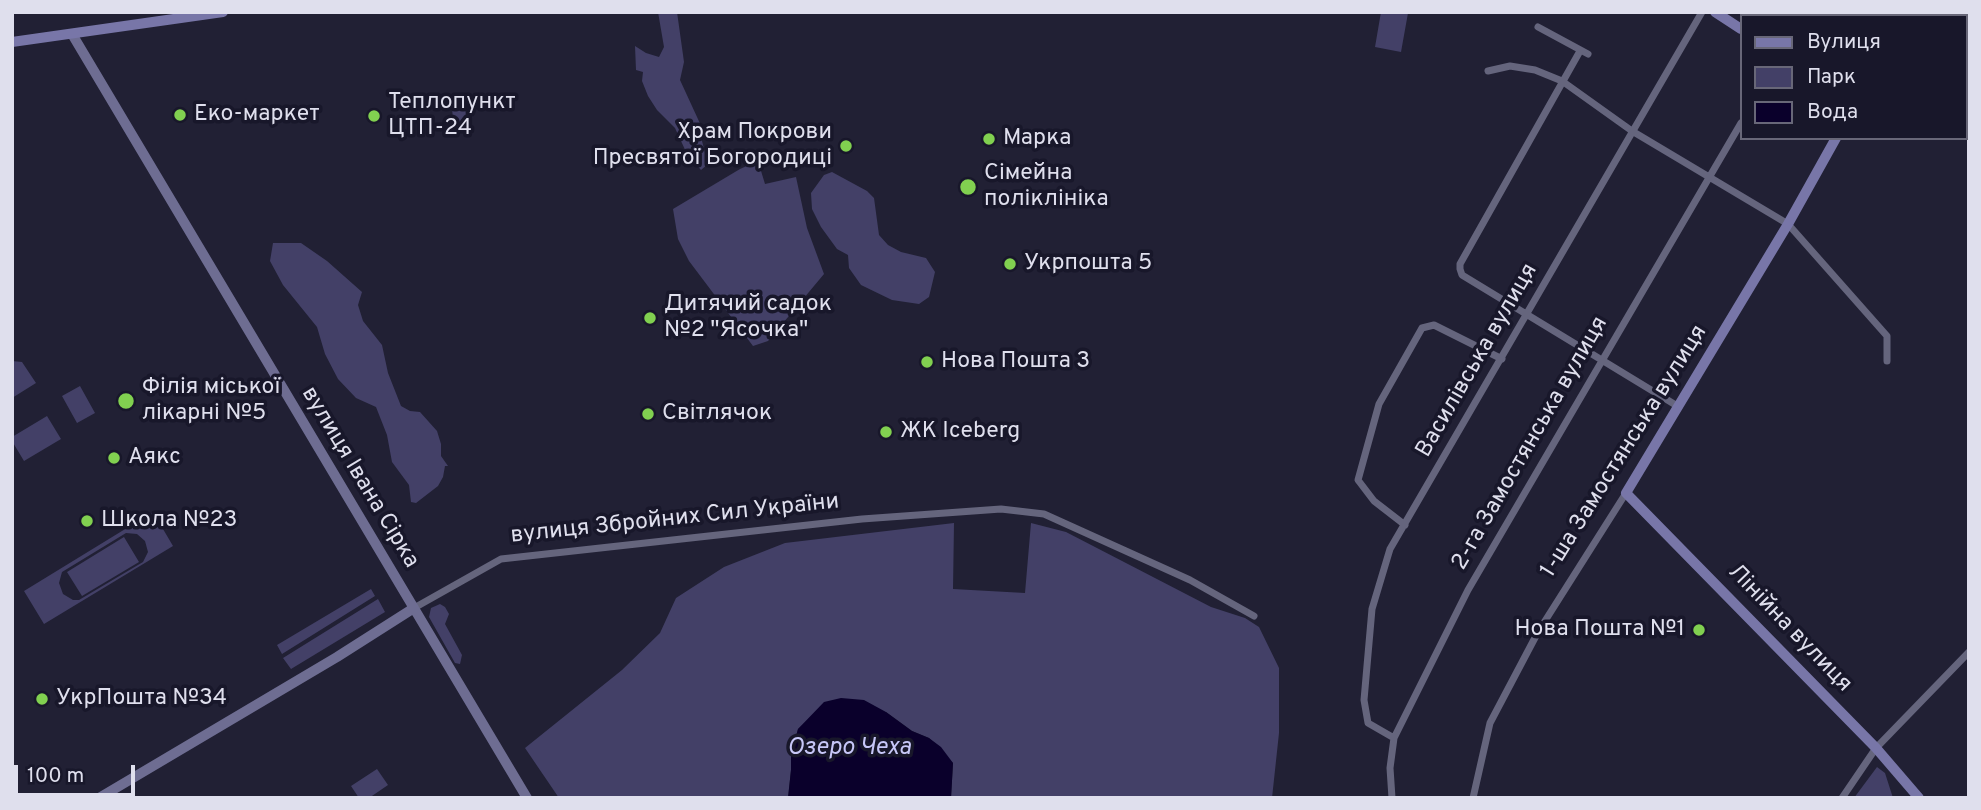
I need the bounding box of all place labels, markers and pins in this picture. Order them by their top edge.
place label: Теплопункт ЦТП-24 [388,89,516,143]
place label: Еко-маркет [194,101,320,129]
marker: Еко-маркет [172,107,188,123]
marker: Теплопункт ЦТП-24 [366,108,382,124]
place label: Храм Покрови Пресвятої Богородиці [593,119,832,173]
place label: Марка [1003,125,1071,153]
marker: Марка [981,131,997,147]
marker: Храм Покрови Пресвятої Богородиці [838,138,854,154]
place label: Сімейна поліклініка [984,160,1108,214]
marker: Сімейна поліклініка [958,177,978,197]
place label: Укрпошта 5 [1024,250,1152,278]
marker: Укрпошта 5 [1002,256,1018,272]
place label: Дитячий садок №2 "Ясочка" [664,291,832,345]
marker: Дитячий садок №2 "Ясочка" [642,310,658,326]
place label: Нова Пошта 3 [941,348,1090,376]
marker: Нова Пошта 3 [919,354,935,370]
place label: Філія міської лікарні №5 [142,374,280,428]
marker: Філія міської лікарні №5 [116,391,136,411]
place label: Світлячок [662,400,772,428]
marker: Світлячок [640,406,656,422]
place label: ЖК Iceberg [900,418,1020,446]
marker: ЖК Iceberg [878,424,894,440]
place label: Аякс [128,444,181,472]
marker: Аякс [106,450,122,466]
place label: Школа №23 [101,507,237,535]
marker: Школа №23 [79,513,95,529]
place label: Нова Пошта №1 [1514,616,1685,644]
marker: Нова Пошта №1 [1691,622,1707,638]
place label: УкрПошта №34 [56,685,227,713]
marker: УкрПошта №34 [34,691,50,707]

